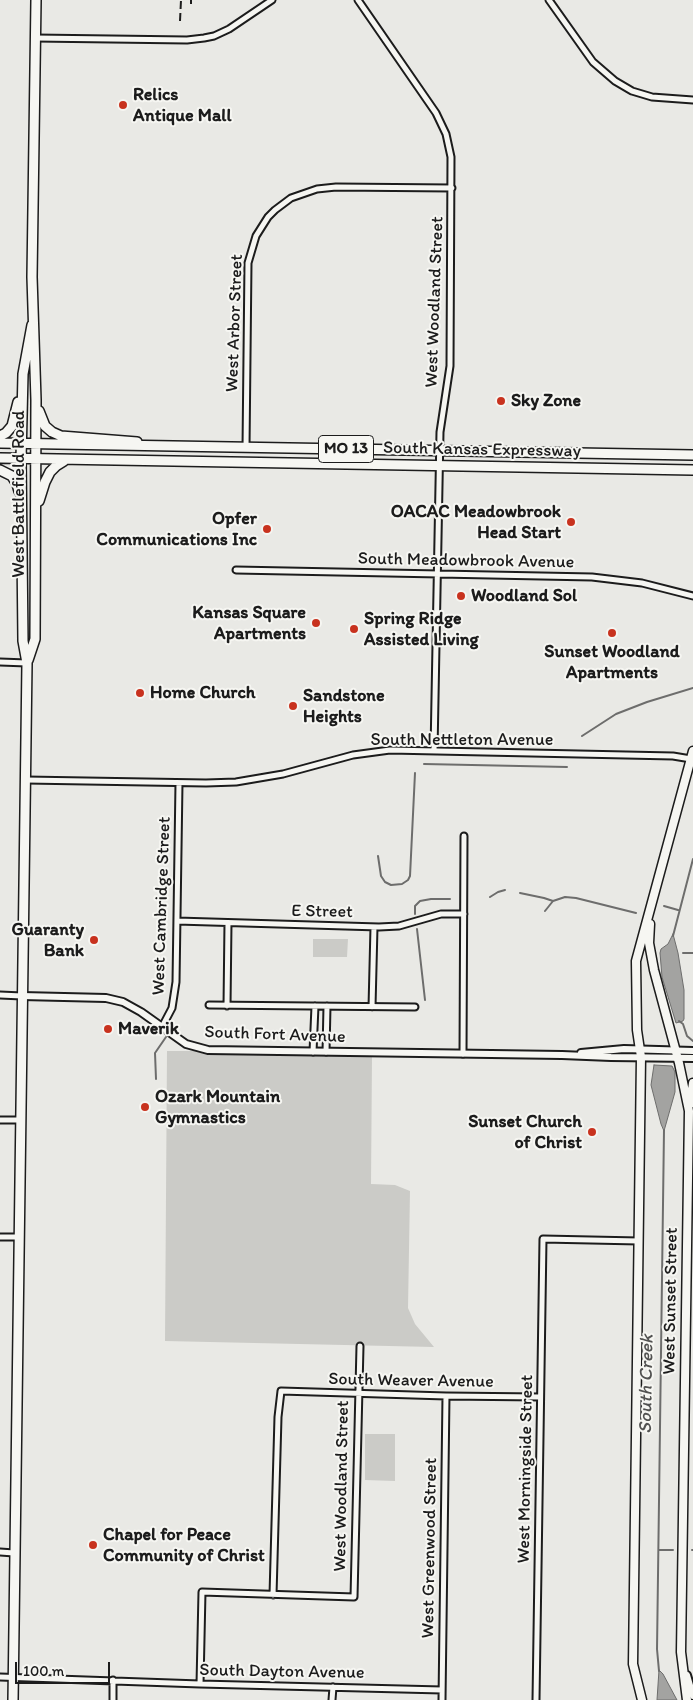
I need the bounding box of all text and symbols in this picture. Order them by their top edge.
place label: Relics Antique Mall [133,84,231,126]
marker: Relics Antique Mall [117,99,129,111]
street label: West Woodland Street [421,216,449,388]
street label: West Arbor Street [222,254,248,392]
place label: Sky Zone [511,390,581,412]
marker: Sky Zone [495,395,507,407]
street label: West Battlefield Road [8,410,30,578]
road number: MO 13 [318,436,374,462]
street label: South Kansas Expressway [383,437,581,463]
place label: OACAC Meadowbrook Head Start [391,501,561,544]
place label: Opfer Communications Inc [96,508,257,550]
marker: OACAC Meadowbrook Head Start [565,516,577,528]
marker: Opfer Communications Inc [261,523,273,535]
street label: South Meadowbrook Avenue [358,548,574,574]
place label: Woodland Sol [471,585,577,607]
marker: Woodland Sol [455,590,467,602]
place label: Kansas Square Apartments [192,602,306,644]
place label: Spring Ridge Assisted Living [364,608,479,650]
marker: Kansas Square Apartments [310,617,322,629]
marker: Spring Ridge Assisted Living [348,623,360,635]
marker: Sunset Woodland Apartments [606,627,618,639]
place label: Sunset Woodland Apartments [544,641,680,684]
place label: Home Church [150,682,256,704]
place label: Sandstone Heights [303,685,385,728]
marker: Home Church [134,687,146,699]
marker: Sandstone Heights [287,700,299,712]
street label: South Nettleton Avenue [371,729,553,751]
street label: West Cambridge Street [148,816,176,996]
street label: E Street [291,901,353,923]
place label: Guaranty Bank [11,919,84,962]
marker: Guaranty Bank [88,934,100,946]
place label: Maverik [118,1018,179,1040]
street label: South Fort Avenue [204,1022,346,1048]
marker: Maverik [102,1023,114,1035]
place label: Ozark Mountain Gymnastics [155,1086,280,1128]
marker: Ozark Mountain Gymnastics [139,1101,151,1113]
place label: Sunset Church of Christ [468,1111,582,1154]
marker: Sunset Church of Christ [586,1126,598,1138]
street label: West Sunset Street [659,1227,683,1375]
water label: South Creek [635,1334,659,1434]
street label: South Weaver Avenue [328,1369,494,1393]
street label: West Morningside Street [514,1374,538,1564]
street label: West Woodland Street [330,1400,354,1572]
street label: West Greenwood Street [418,1458,442,1638]
place label: Chapel for Peace Community of Christ [103,1524,265,1566]
marker: Chapel for Peace Community of Christ [87,1539,99,1551]
scale bar [18,1652,112,1684]
street label: South Dayton Avenue [199,1660,365,1684]
text: 100 m [23,1662,64,1680]

